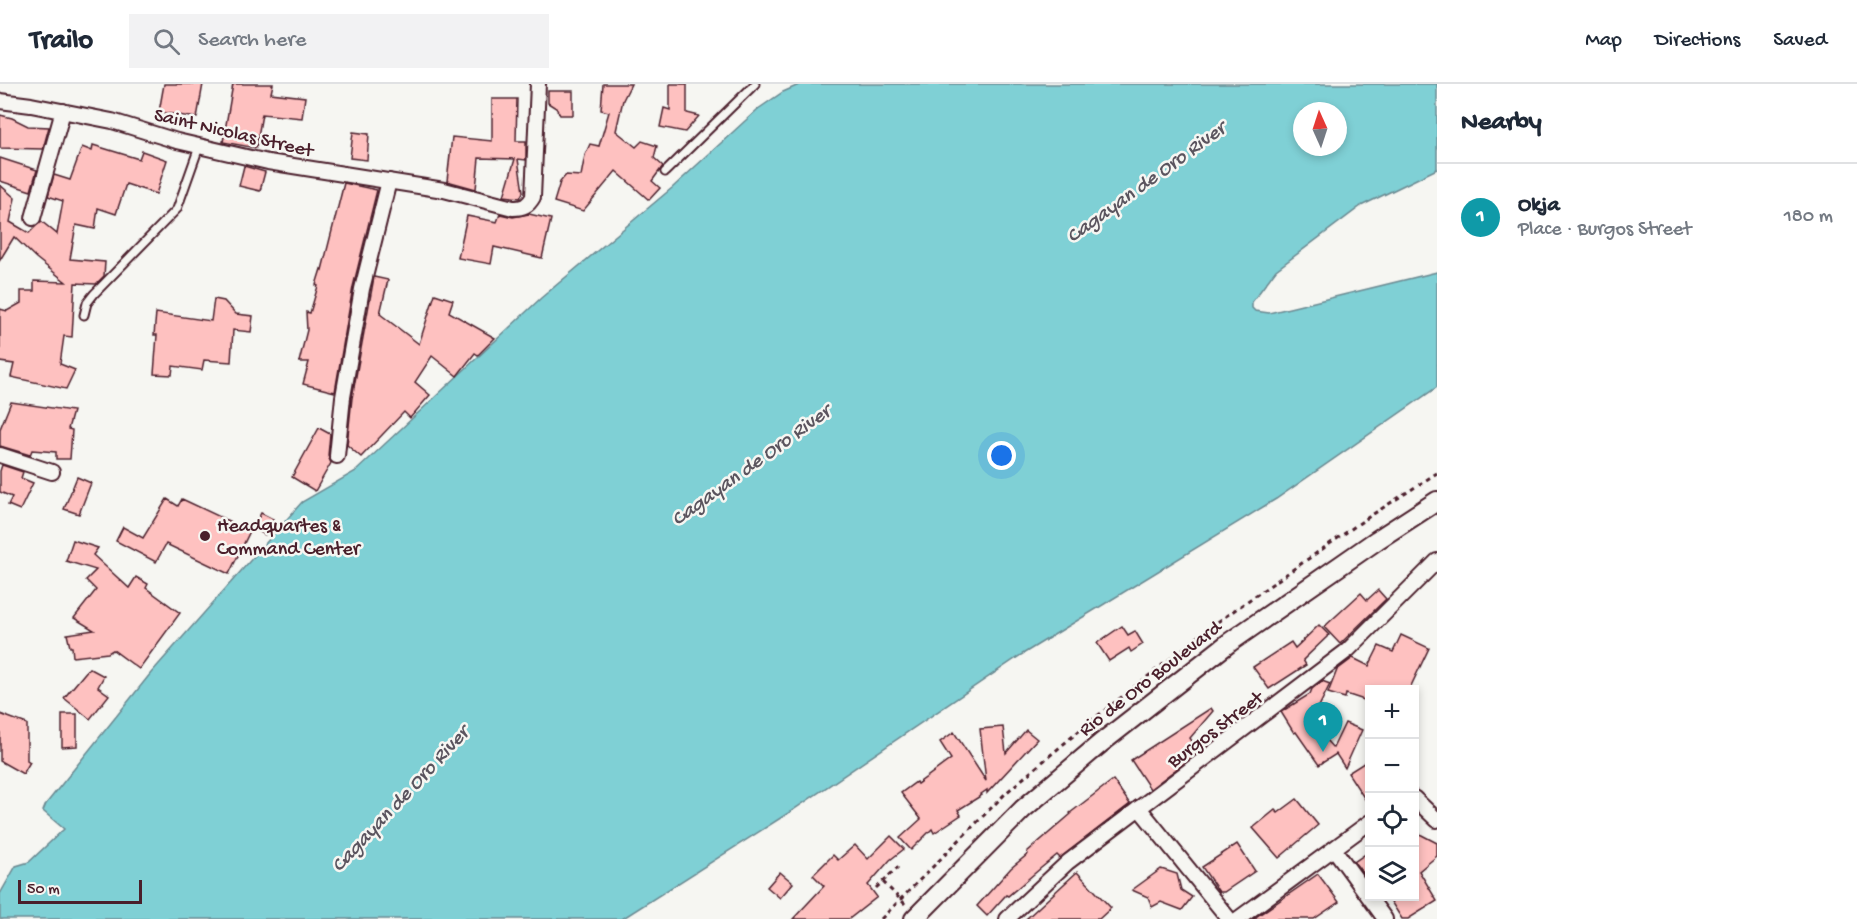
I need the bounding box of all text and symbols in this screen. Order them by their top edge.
search box [129,14,549,68]
text: Trailo [30,25,93,58]
icon: search [150,25,183,58]
text: Search here [198,28,306,54]
text: Map [1585,29,1622,54]
text: Directions [1655,29,1740,54]
text: Saved [1773,29,1827,54]
north arrow [1293,102,1347,156]
street label: Saint Nicolas Street [151,105,317,164]
text: Nearby [1461,108,1542,139]
water label: Cagayan de Oro River [1063,115,1235,250]
text: Okja [1518,193,1560,219]
text: 1 [1476,206,1485,229]
text: 180 m [1784,206,1833,229]
text: Place · Burgos Street [1518,219,1691,242]
water label: Cagayan de Oro River [668,398,840,533]
your location [987,441,1016,470]
place label: Headquartes & Command Center [217,516,362,562]
marker: Headquartes & Command Center [198,529,212,543]
street label: Rio de Oro Boulevard [1075,616,1229,743]
map controls [1365,685,1419,901]
button: + [1365,685,1419,739]
street label: Burgos Street [1163,686,1270,775]
pin: 1 [1304,702,1342,752]
water label: Cagayan de Oro River [327,719,479,879]
button: − [1365,739,1419,793]
button: locate [1365,793,1419,847]
button: layers [1365,847,1419,901]
scale bar [18,877,142,904]
text: 50 m [27,881,60,900]

